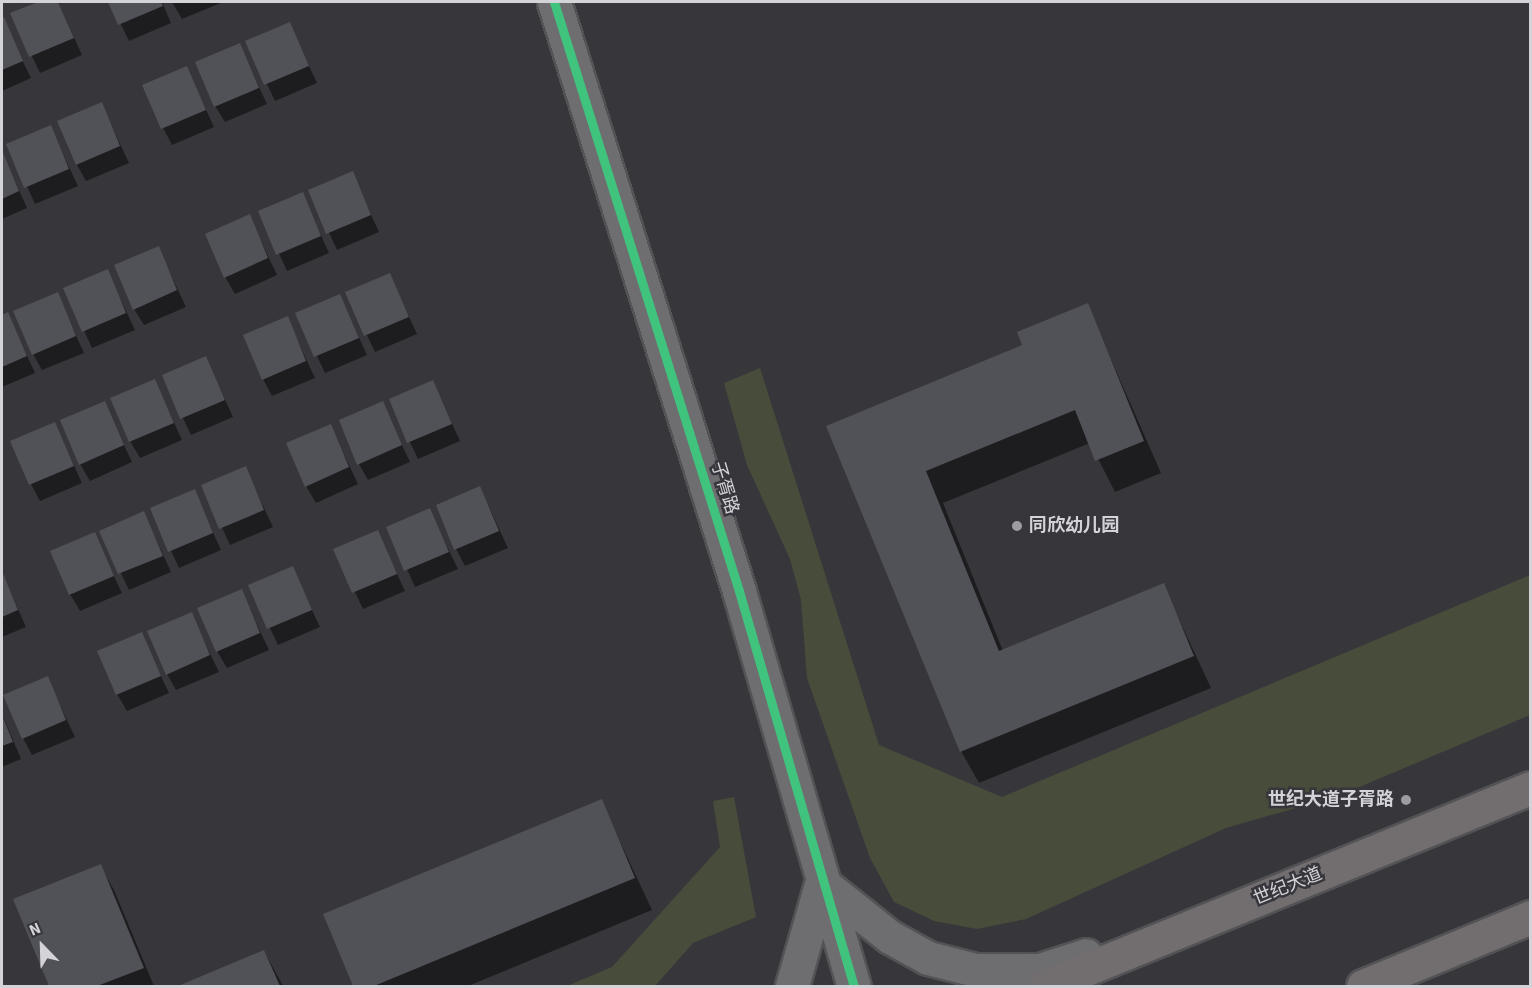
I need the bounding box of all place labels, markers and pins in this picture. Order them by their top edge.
place label: 同欣幼儿园 [1029,515,1119,537]
marker: 同欣幼儿园 [1010,519,1024,533]
place label: 世纪大道子胥路 [1268,789,1394,811]
marker: 世纪大道子胥路 [1399,793,1413,807]

